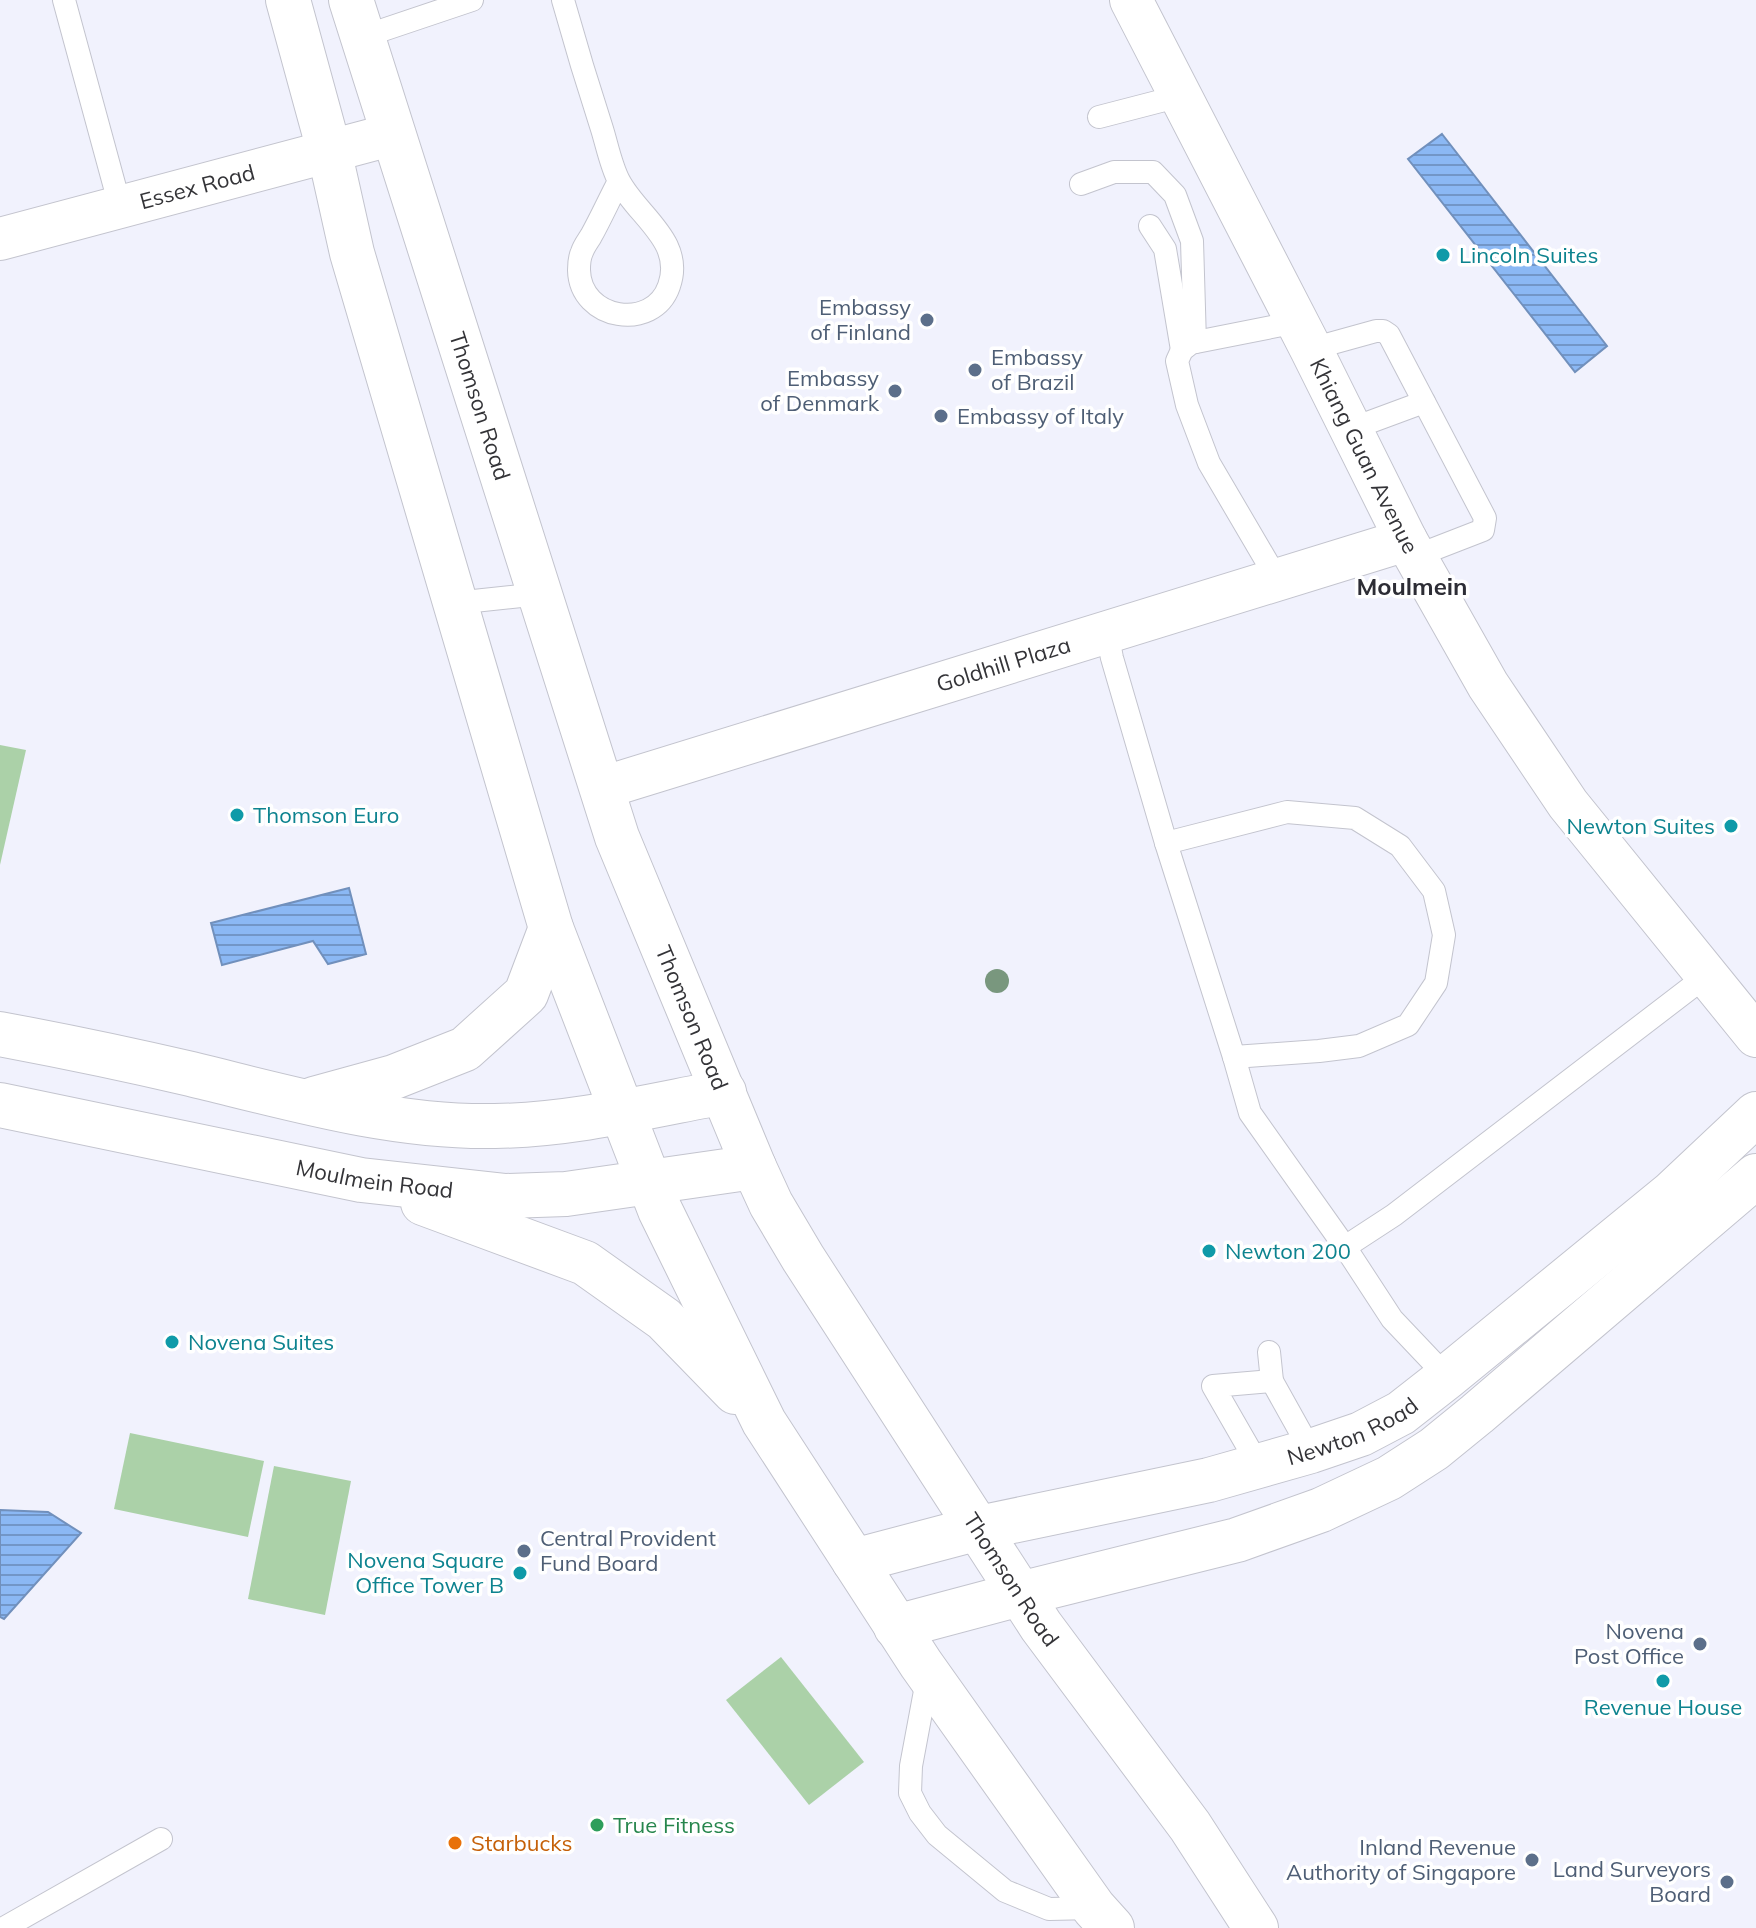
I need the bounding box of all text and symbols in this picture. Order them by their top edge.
street label: Essex Road [137,158,258,215]
place label: Lincoln Suites [1459,241,1598,269]
marker: Lincoln Suites [1434,246,1452,264]
place label: Embassy of Finland [810,293,911,346]
marker: Embassy of Finland [918,311,936,329]
street label: Thomson Road [443,328,517,484]
place label: Embassy of Brazil [991,343,1083,396]
street label: Khiang Guan Avenue [1304,354,1425,558]
marker: Embassy of Brazil [966,361,984,379]
place label: Embassy of Denmark [760,364,880,417]
marker: Embassy of Denmark [886,382,904,400]
place label: Embassy of Italy [957,402,1124,430]
marker: Embassy of Italy [932,407,950,425]
district label: Moulmein [1356,571,1468,601]
street label: Goldhill Plaza [933,630,1074,698]
place label: Thomson Euro [253,801,399,829]
marker: Thomson Euro [228,806,246,824]
place label: Newton Suites [1567,812,1715,840]
marker: Newton Suites [1722,817,1740,835]
street label: Thomson Road [650,941,735,1094]
street label: Moulmein Road [294,1153,455,1204]
place label: Newton 200 [1225,1237,1351,1265]
marker: Newton 200 [1200,1242,1218,1260]
place label: Novena Suites [188,1328,334,1356]
marker: Novena Suites [163,1333,181,1351]
street label: Newton Road [1284,1391,1424,1471]
street label: Thomson Road [957,1507,1065,1652]
place label: Central Provident Fund Board [540,1524,716,1577]
marker: Central Provident Fund Board [515,1542,533,1560]
place label: Novena Square Office Tower B [347,1546,504,1599]
marker: Novena Square Office Tower B [511,1564,529,1582]
place label: Novena Post Office [1574,1617,1684,1670]
marker: Novena Post Office [1691,1635,1709,1653]
marker: Revenue House [1654,1672,1672,1690]
place label: Revenue House [1584,1693,1742,1721]
place label: True Fitness [613,1811,735,1839]
marker: True Fitness [588,1816,606,1834]
place label: Starbucks [471,1829,572,1857]
place label: Inland Revenue Authority of Singapore [1286,1833,1516,1886]
marker: Starbucks [446,1834,464,1852]
marker: Inland Revenue Authority of Singapore [1523,1851,1541,1869]
place label: Land Surveyors Board [1553,1855,1711,1908]
marker: Land Surveyors Board [1718,1873,1736,1891]

